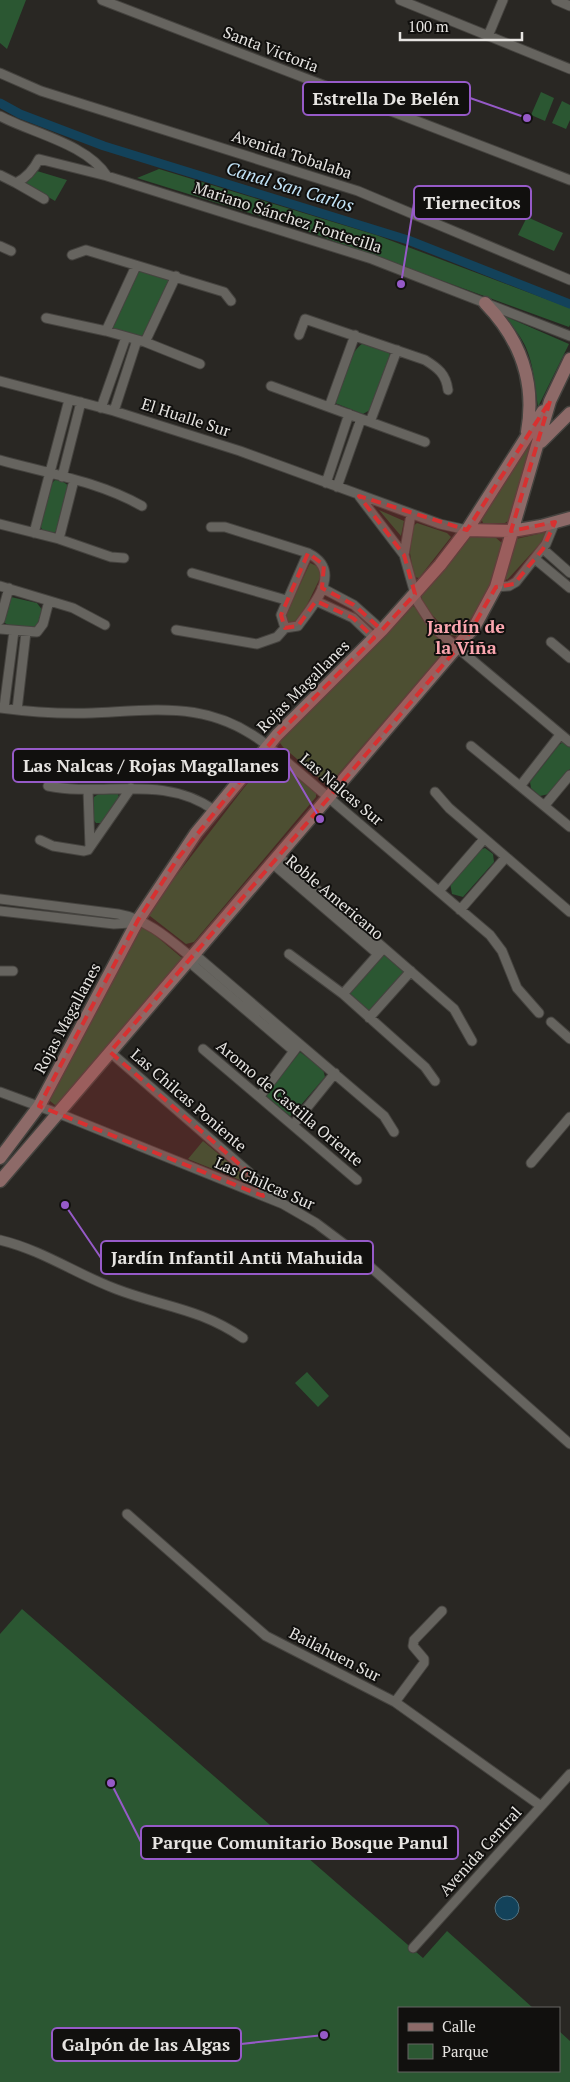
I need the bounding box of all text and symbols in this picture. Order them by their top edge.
scale bar [400,10,522,42]
text: 100 m [408,16,449,36]
street label: Santa Victoria [220,21,322,77]
callout: Estrella De Belén [303,82,470,115]
text: Estrella De Belén [313,86,460,110]
street label: Avenida Tobalaba [229,124,355,184]
water label: Canal San Carlos [223,155,357,217]
street label: Mariano Sánchez Fontecilla [191,176,385,258]
callout: Tiernecitos [414,186,531,219]
text: Tiernecitos [423,190,521,214]
street label: El Hualle Sur [139,392,234,442]
district label: Jardín de la Viña [427,614,505,659]
street label: Rojas Magallanes [252,635,354,737]
street label: Las Nalcas Sur [296,748,389,831]
callout: Las Nalcas / Rojas Magallanes [13,749,289,782]
text: Las Nalcas / Rojas Magallanes [23,753,279,777]
street label: Roble Americano [281,850,389,945]
street label: Rojas Magallanes [28,959,106,1077]
street label: Aromo de Castilla Oriente [212,1035,368,1171]
street label: Las Chilcas Poniente [126,1043,252,1157]
street label: Las Chilcas Sur [212,1151,319,1215]
callout: Jardín Infantil Antü Mahuida [101,1241,373,1274]
text: Jardín Infantil Antü Mahuida [111,1245,363,1269]
street label: Bailahuen Sur [286,1622,385,1687]
street label: Avenida Central [434,1801,526,1900]
callout: Parque Comunitario Bosque Panul [141,1826,458,1859]
text: Parque Comunitario Bosque Panul [152,1830,448,1854]
legend [398,2007,560,2072]
text: Calle [442,2016,476,2036]
callout: Galpón de las Algas [52,2028,241,2061]
text: Galpón de las Algas [62,2032,230,2056]
text: Parque [442,2041,489,2061]

